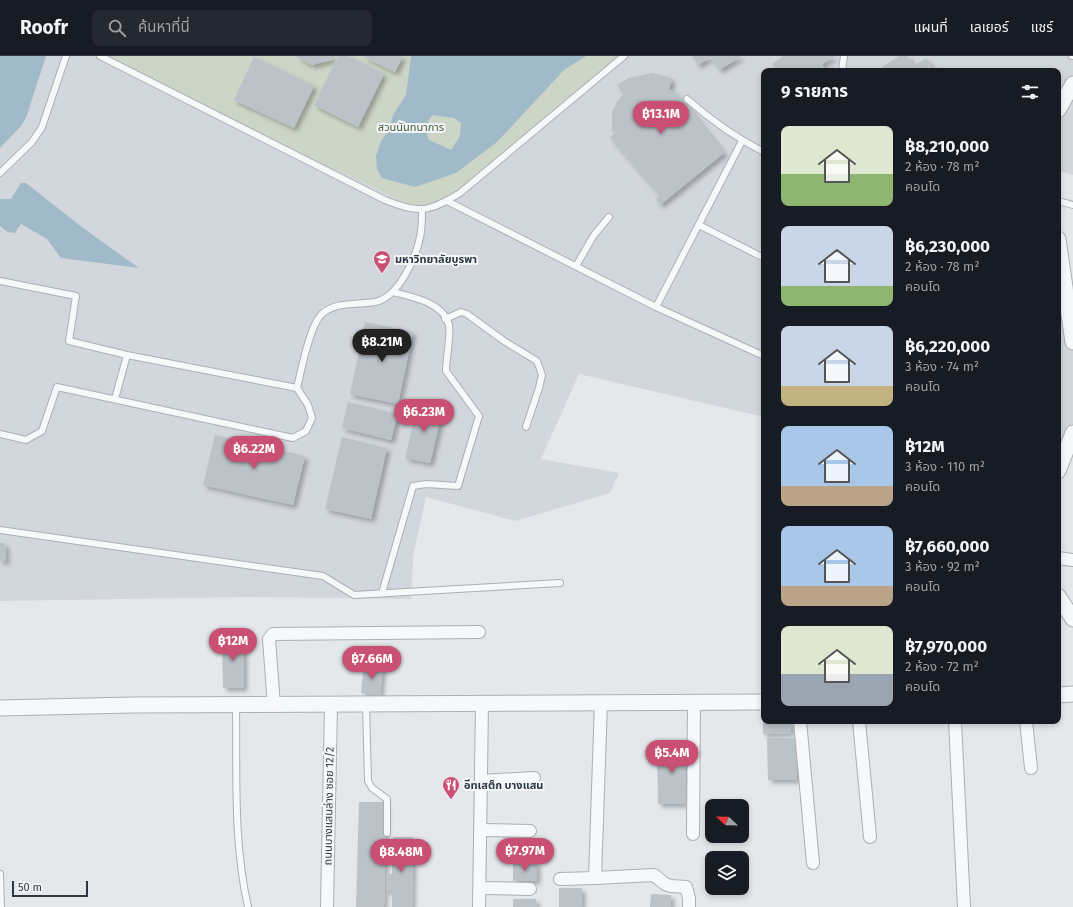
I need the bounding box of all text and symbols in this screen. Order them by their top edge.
search box [92,10,372,46]
text: Roofr [20,16,68,39]
icon: search [106,17,128,39]
text: ค้นหาที่นี่ [138,18,190,36]
text: แผนที่ [914,19,948,36]
text: เลเยอร์ [970,19,1009,36]
text: แชร์ [1031,19,1053,36]
text: 9 รายการ [781,81,848,102]
icon: filters [1019,81,1041,103]
pin: ฿13.1M [628,101,694,135]
text: ฿13.1M [642,106,680,121]
park label: สวนนันทนาการ [378,121,444,134]
text: ฿8,210,000 [905,136,989,157]
icon: home [813,142,861,190]
text: 2 ห้อง · 78 m² [905,159,979,174]
text: คอนโด [905,179,940,194]
text: ฿6,230,000 [905,236,990,257]
icon: home [813,242,861,290]
school or university icon: มหาวิทยาลัยบูรพา [372,249,392,274]
place label: มหาวิทยาลัยบูรพา [395,253,477,266]
text: 2 ห้อง · 78 m² [905,259,979,274]
text: คอนโด [905,279,940,294]
pin: ฿8.21M [349,329,415,363]
text: ฿8.21M [361,334,403,349]
text: ฿6,220,000 [905,336,990,357]
icon: home [813,342,861,390]
text: 3 ห้อง · 74 m² [905,359,979,374]
text: คอนโด [905,379,940,394]
pin: ฿6.23M [391,399,457,433]
text: ฿6.23M [403,404,445,419]
pin: ฿6.22M [221,436,287,470]
text: ฿12M [905,436,945,457]
text: ฿6.22M [233,441,275,456]
icon: home [813,442,861,490]
text: 3 ห้อง · 110 m² [905,459,985,474]
text: คอนโด [905,479,940,494]
text: ฿7,660,000 [905,536,989,557]
icon: home [813,542,861,590]
text: 3 ห้อง · 92 m² [905,559,980,574]
text: คอนโด [905,579,940,594]
pin: ฿12M [209,628,257,662]
text: ฿12M [218,633,248,648]
text: ฿7,970,000 [905,636,987,657]
icon: home [813,642,861,690]
pin: ฿7.66M [339,646,405,680]
text: ฿7.66M [351,651,393,666]
text: 2 ห้อง · 72 m² [905,659,979,674]
text: คอนโด [905,679,940,694]
pin: ฿5.4M [644,740,700,774]
text: ฿5.4M [654,745,690,760]
street label: ถนนบางแสนล่าง ซอย 12/2 [321,747,337,865]
restaurant icon: อีทเสต็ก บางแสน [441,775,461,800]
place label: อีทเสต็ก บางแสน [464,779,543,792]
north arrow [705,799,749,843]
map controls [705,799,749,895]
pin: ฿7.97M [492,838,558,872]
pin: ฿8.48M [368,839,434,873]
text: ฿7.97M [505,843,545,858]
text: ฿8.48M [379,844,423,859]
button: layers [705,851,749,895]
scale bar [12,879,88,898]
text: 50 m [18,881,42,894]

